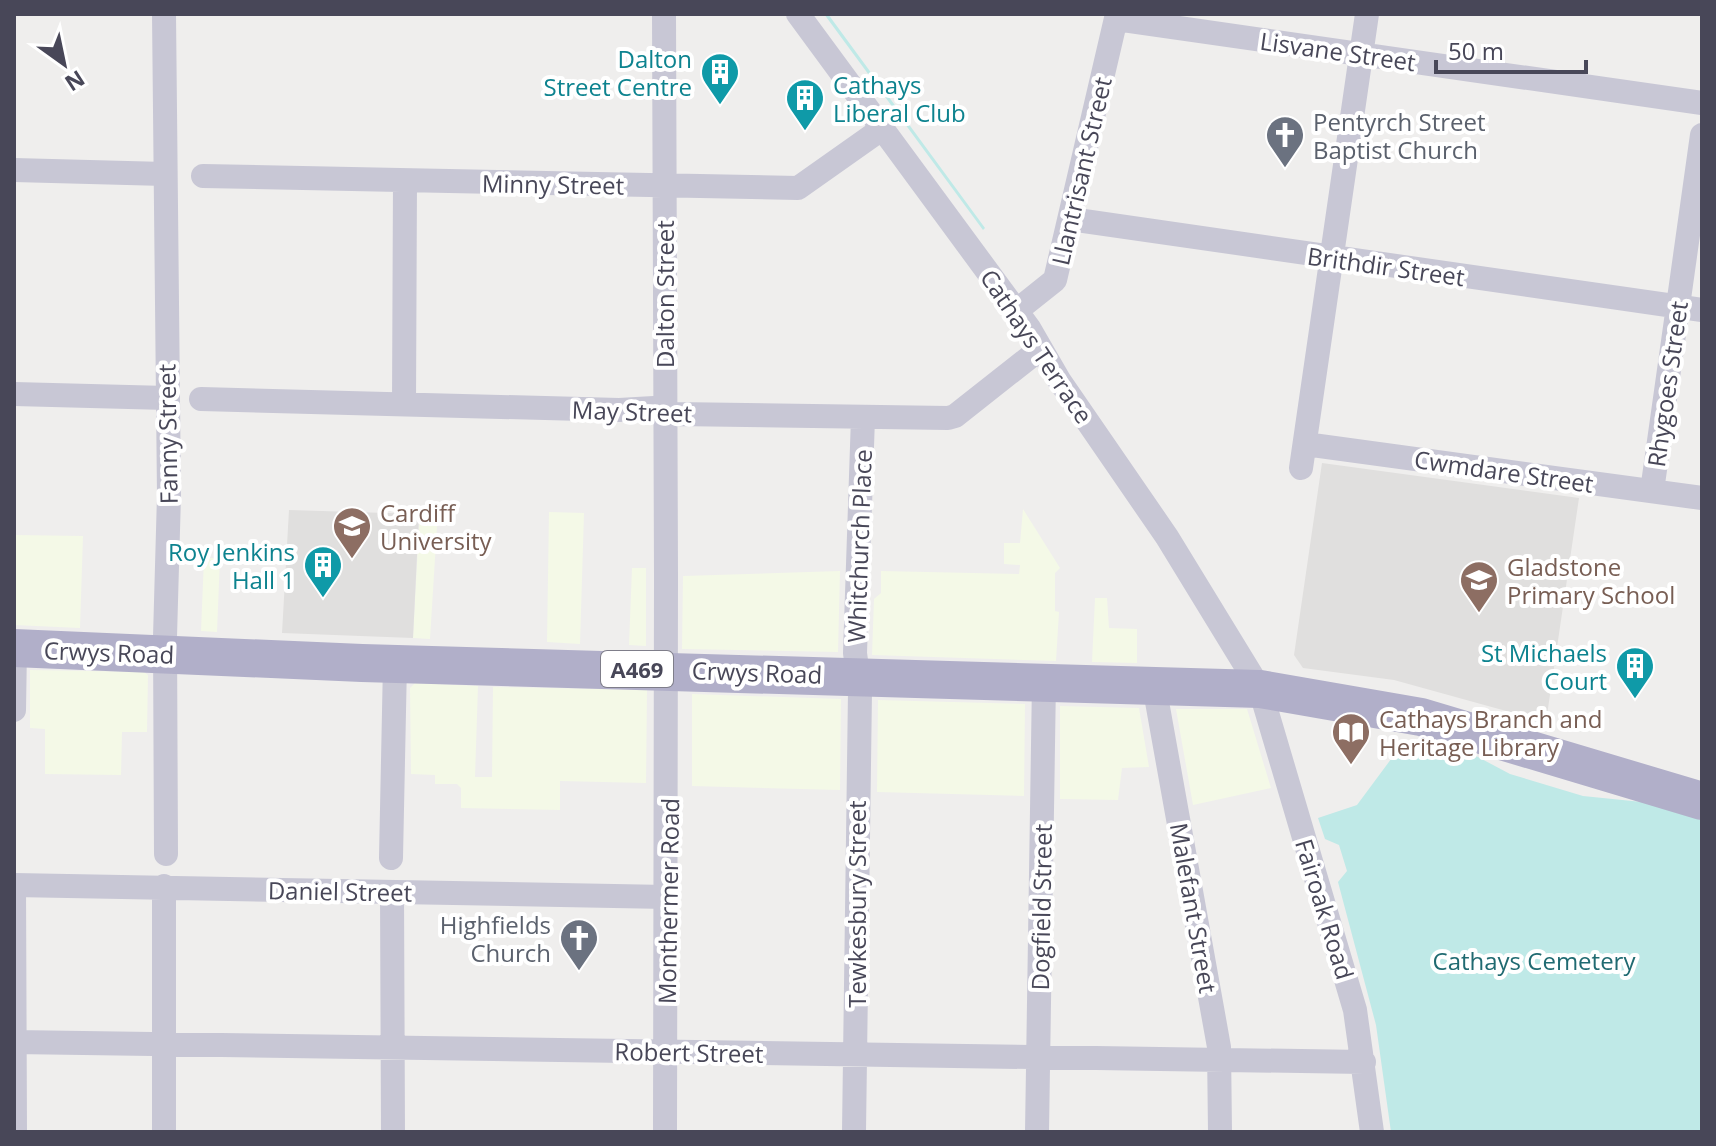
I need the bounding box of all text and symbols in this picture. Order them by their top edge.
north arrow [24,24,104,104]
street label: Lisvane Street [1258,24,1418,78]
scale bar [1436,24,1586,74]
text: 50 m [1448,34,1504,67]
place label: Dalton Street Centre [544,42,692,103]
building icon: Dalton Street Centre [699,51,741,106]
text: N [60,64,91,99]
place label: Cathays Liberal Club [833,68,966,129]
street label: Llantrisant Street [1043,74,1119,268]
building icon: Cathays Liberal Club [784,77,826,132]
place label: Pentyrch Street Baptist Church [1313,105,1486,166]
church icon: Pentyrch Street Baptist Church [1264,114,1306,169]
street label: Minny Street [482,166,624,202]
street label: Dalton Street [648,220,681,368]
street label: Brithdir Street [1305,239,1467,293]
street label: Cathays Terrace [973,262,1101,430]
street label: Rhygoes Street [1639,299,1695,469]
street label: Fanny Street [149,363,185,505]
street label: May Street [571,392,693,430]
street label: Cwmdare Street [1412,442,1596,500]
street label: Whitchurch Place [839,449,879,643]
place label: Cardiff University [380,496,493,557]
school or university icon: Cardiff University [331,505,373,560]
place label: Roy Jenkins Hall 1 [168,535,295,596]
building icon: Roy Jenkins Hall 1 [302,544,344,599]
place label: Gladstone Primary School [1507,550,1675,611]
school or university icon: Gladstone Primary School [1458,559,1500,614]
street label: Crwys Road [43,633,175,671]
place label: St Michaels Court [1481,636,1607,697]
building icon: St Michaels Court [1614,645,1656,700]
road number: A469 [601,651,673,687]
street label: Crwys Road [691,653,823,691]
place label: Cathays Branch and Heritage Library [1379,702,1602,763]
library icon: Cathays Branch and Heritage Library [1330,711,1372,766]
street label: Monthermer Road [650,798,686,1004]
street label: Tewkesbury Street [840,800,873,1008]
street label: Malefant Street [1163,820,1225,996]
street label: Dogfield Street [1023,823,1059,991]
street label: Fairoak Road [1288,835,1362,983]
street label: Daniel Street [268,873,412,909]
place label: Highfields Church [440,908,551,969]
church icon: Highfields Church [558,917,600,972]
park label: Cathays Cemetery [1433,944,1636,977]
street label: Robert Street [614,1034,764,1070]

